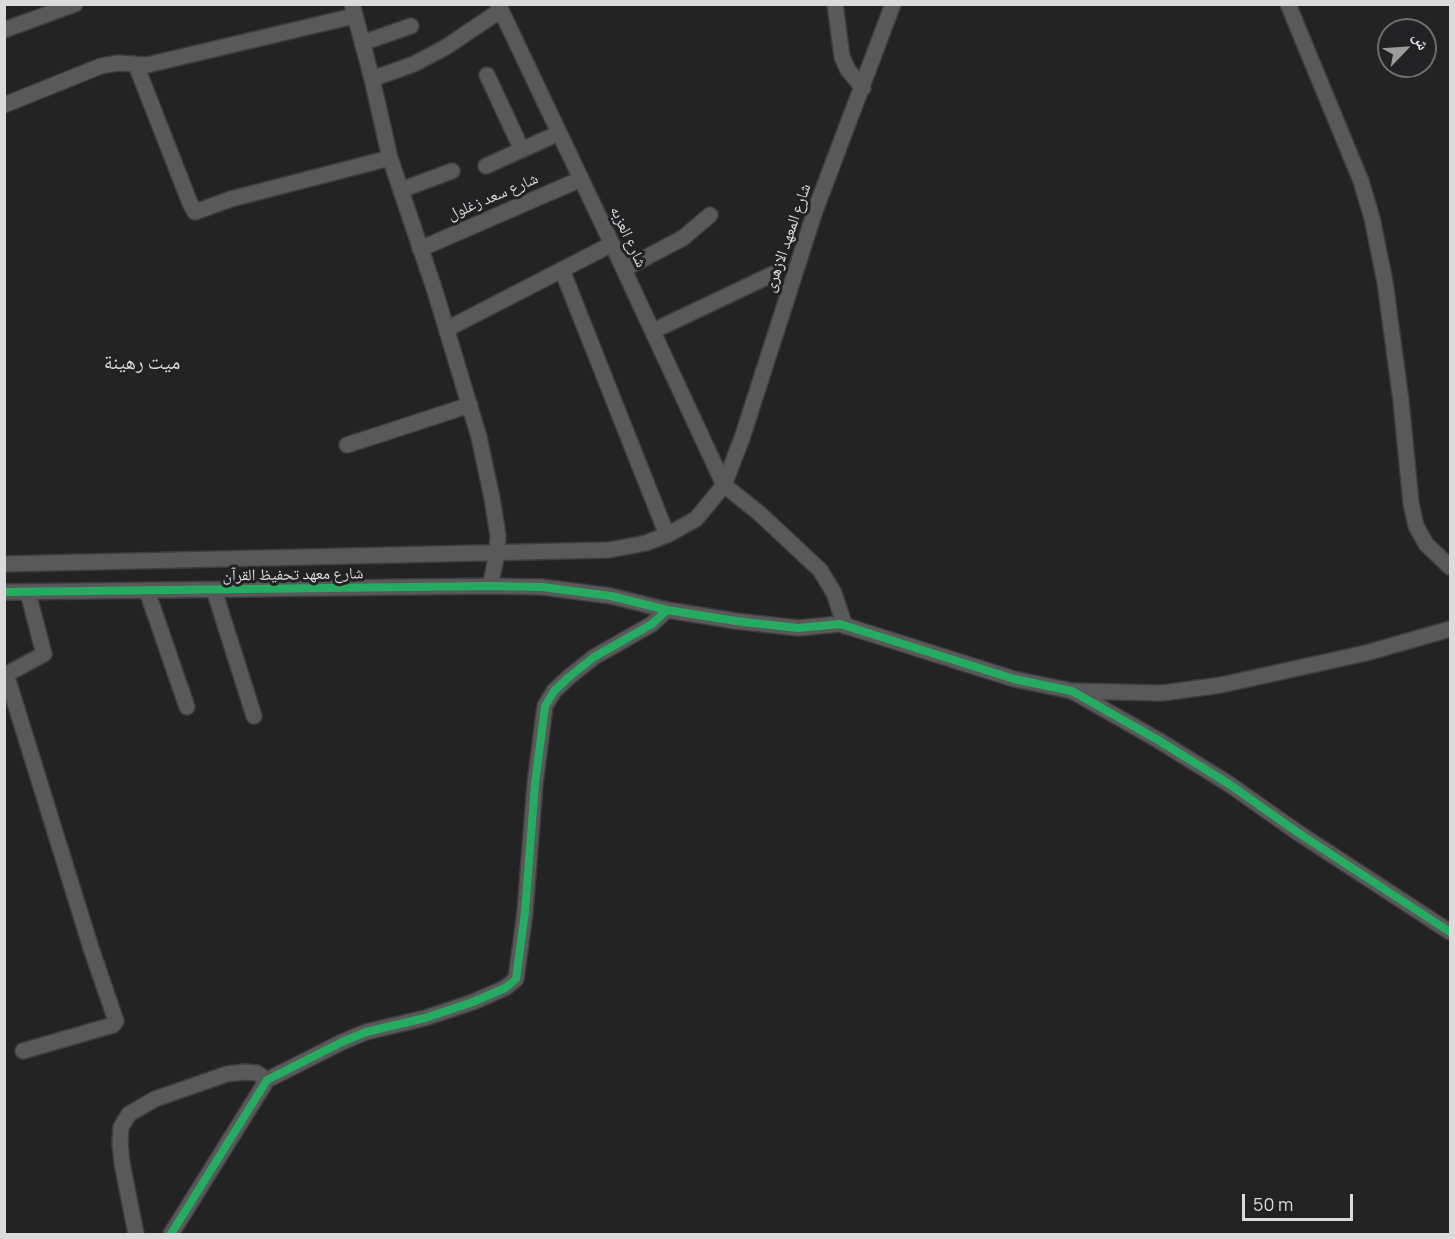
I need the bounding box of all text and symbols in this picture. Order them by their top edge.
north arrow [1377,18,1437,78]
text: ش [1408,29,1435,54]
street label: شارع سعد زغلول [445,169,541,225]
street label: شارع المعهد الازهرى [760,181,816,295]
street label: شارع العزبه [605,203,651,271]
district label: ميت رهينة [104,351,180,375]
street label: شارع معهد تحفيظ القرآن [222,564,364,586]
scale bar [1245,1182,1356,1220]
text: 50 m [1253,1192,1293,1216]

